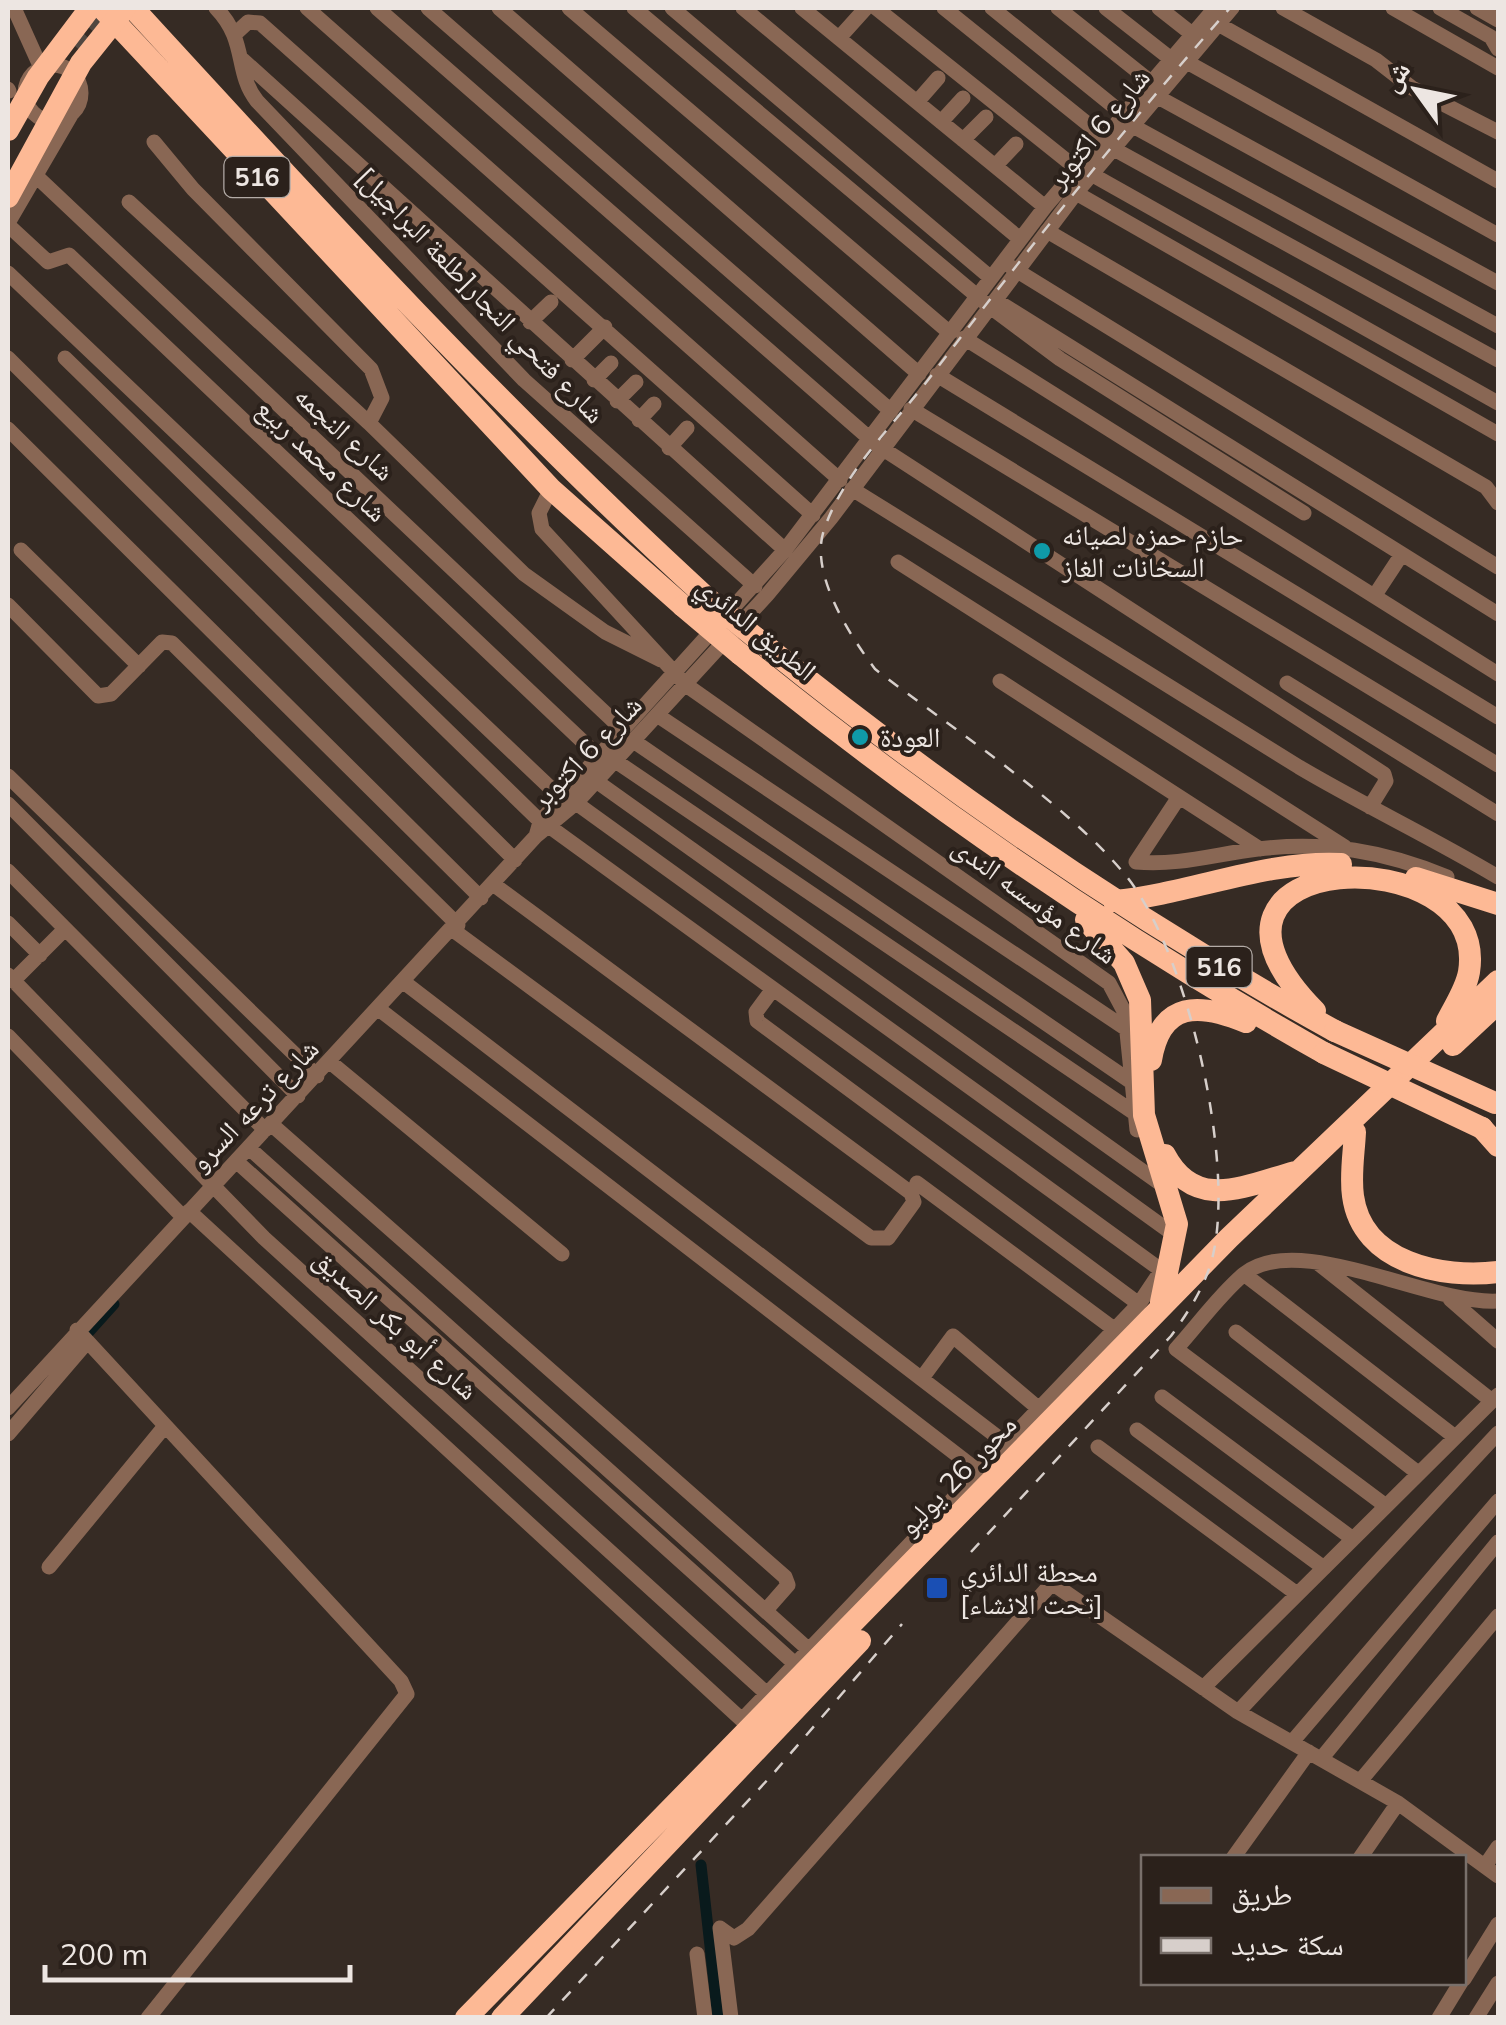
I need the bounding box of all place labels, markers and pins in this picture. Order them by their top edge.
place label: حازم حمزه لصيانه السخانات الغاز [1061,517,1243,584]
marker: حازم حمزه لصيانه السخانات الغاز [1031,540,1053,562]
place label: العودة [880,719,940,754]
marker: العودة [849,726,871,748]
place label: محطة الدائري [تحت الانشاء] [960,1554,1103,1621]
marker: محطة الدائري [تحت الانشاء] [924,1575,950,1601]

